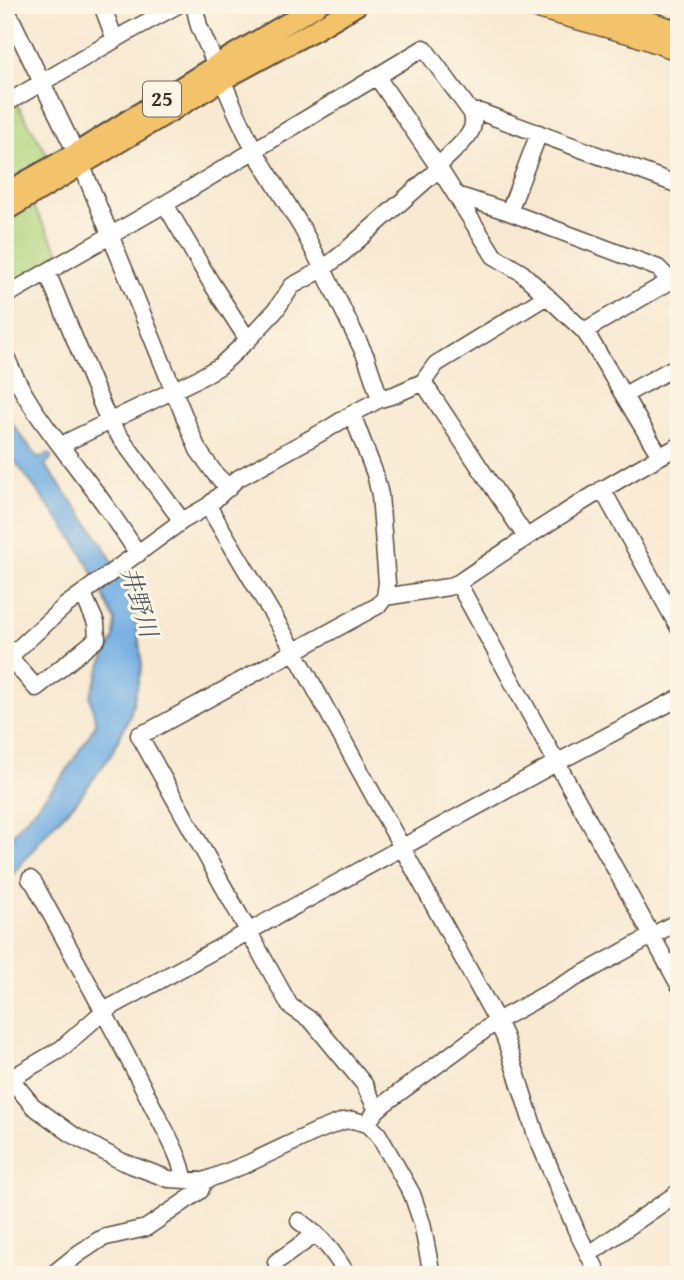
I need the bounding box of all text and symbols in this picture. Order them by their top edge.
road number: 25 [143,82,181,116]
water label: 井野川 [112,562,168,644]

